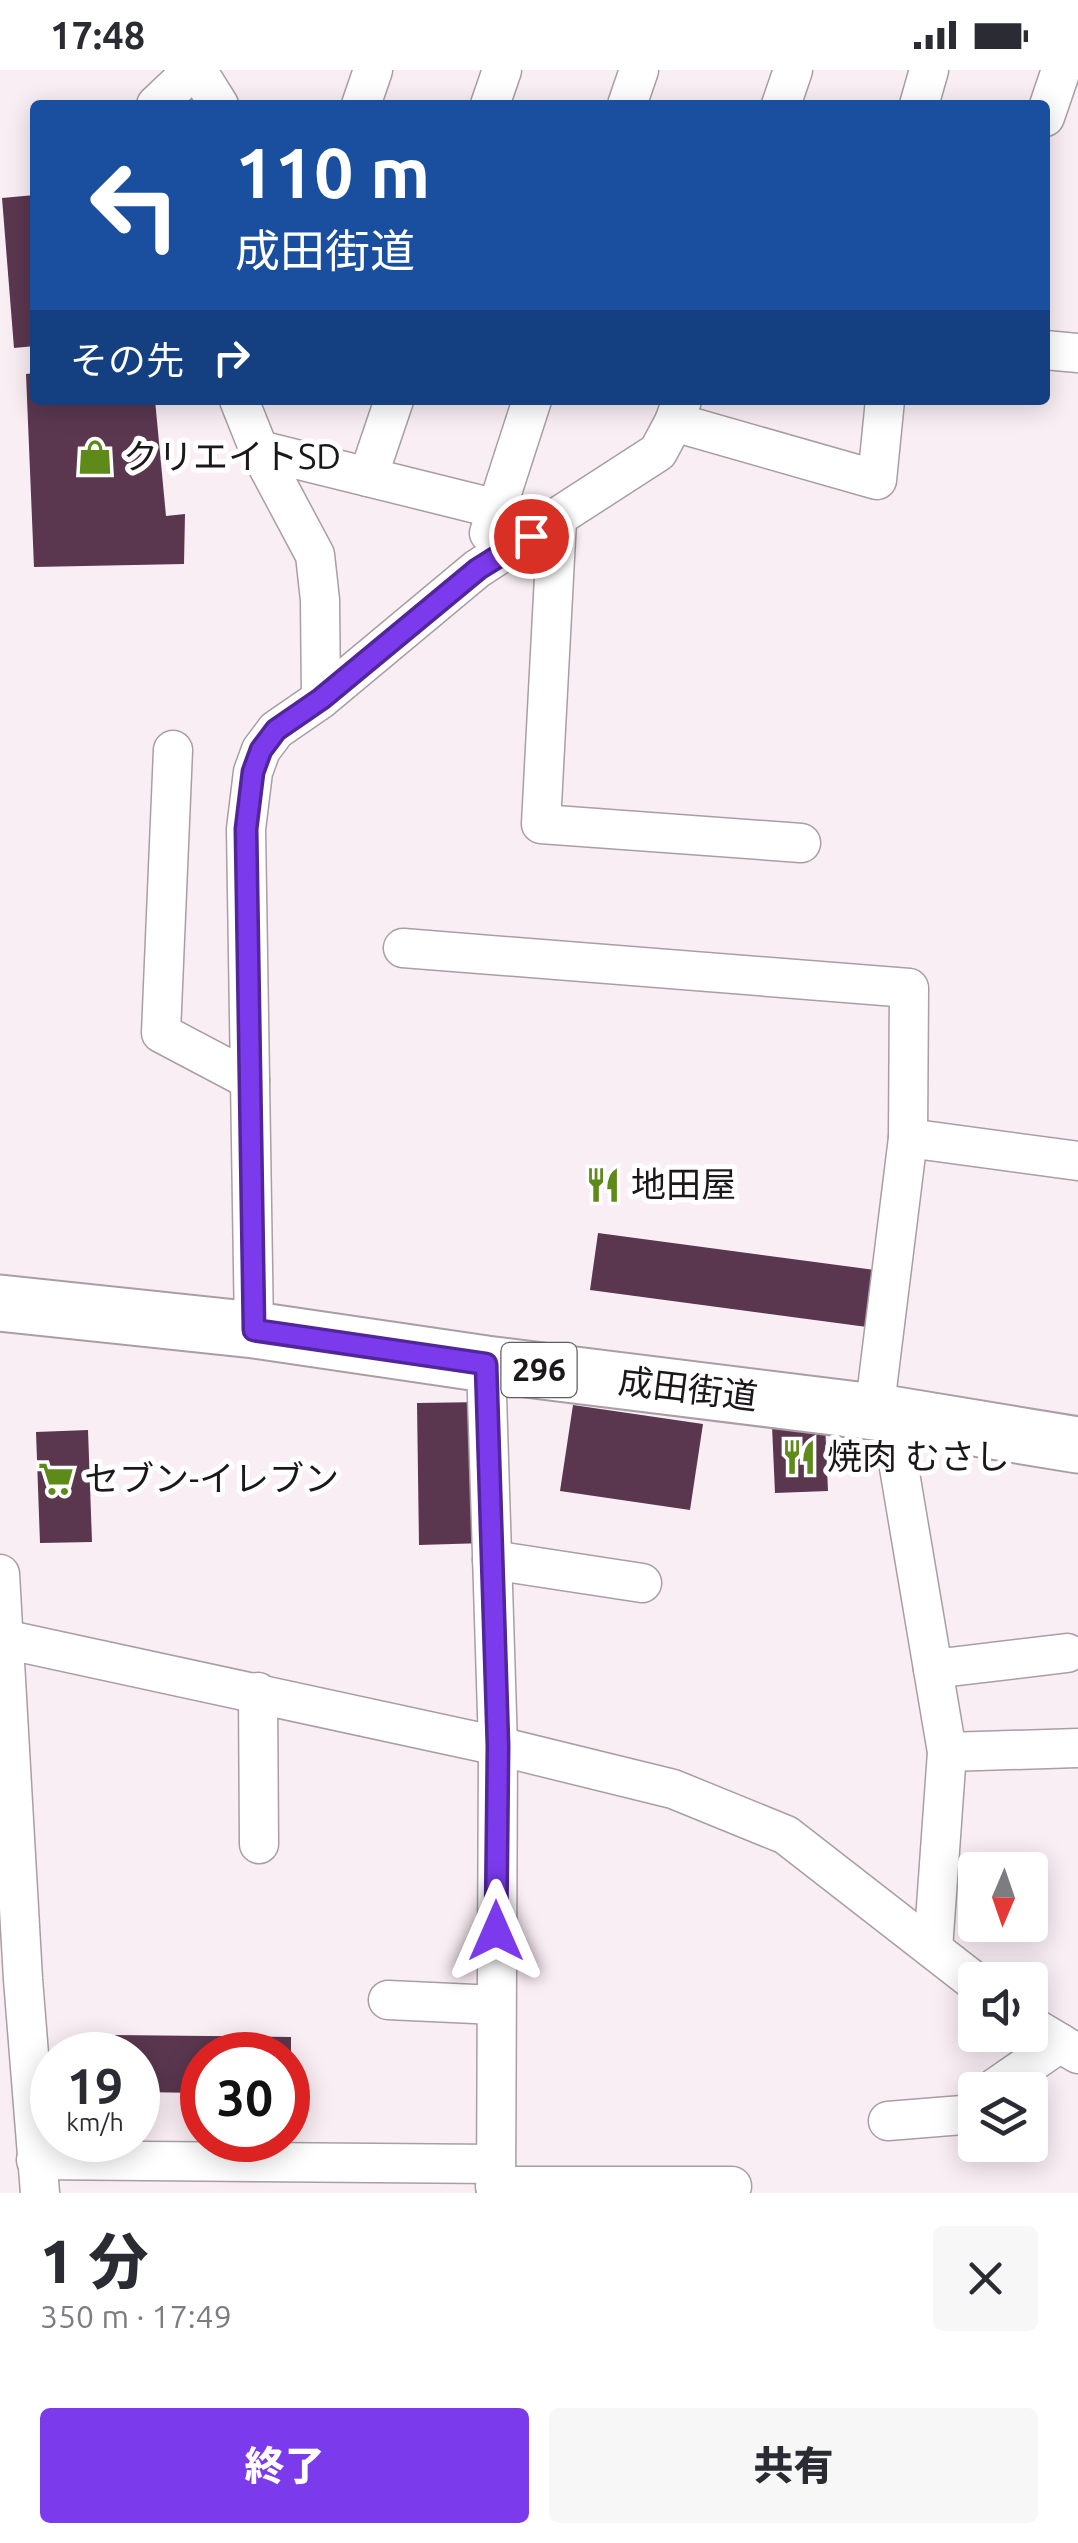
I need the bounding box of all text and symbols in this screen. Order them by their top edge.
text: 17:48 [50,14,145,56]
text: 110 m [235,133,430,211]
icon: left [70,140,200,270]
text: 成田街道 [235,225,415,276]
icon: right [204,330,259,385]
text: その先 [70,339,184,381]
place label: クリエイトSD [123,436,341,476]
shop icon: クリエイトSD [76,438,114,476]
pin [489,494,574,579]
icon: arrive [504,509,559,564]
place label: 地田屋 [631,1164,736,1204]
restaurant icon: 地田屋 [584,1166,622,1204]
road number: 296 [502,1343,576,1397]
street label: 成田街道 [616,1360,760,1416]
place label: 焼肉 むさし [827,1436,1010,1476]
restaurant icon: 焼肉 むさし [780,1438,818,1476]
place label: セブン-イレブン [84,1458,339,1498]
supermarket icon: セブン-イレブン [37,1460,75,1498]
north arrow [958,1852,1048,1942]
map controls [958,1852,1048,2162]
position arrow [444,1879,548,1983]
button: sound [958,1962,1048,2052]
speed limit sign: 30 [180,2032,310,2162]
text: 19 [67,2057,123,2113]
button: layers [958,2072,1048,2162]
text: km/h [66,2108,124,2136]
button: close [933,2226,1038,2331]
text: 1 分 [40,2227,148,2294]
text: 350 m · 17:49 [40,2298,232,2334]
button: 終了 [40,2408,529,2523]
button: 共有 [549,2408,1038,2523]

